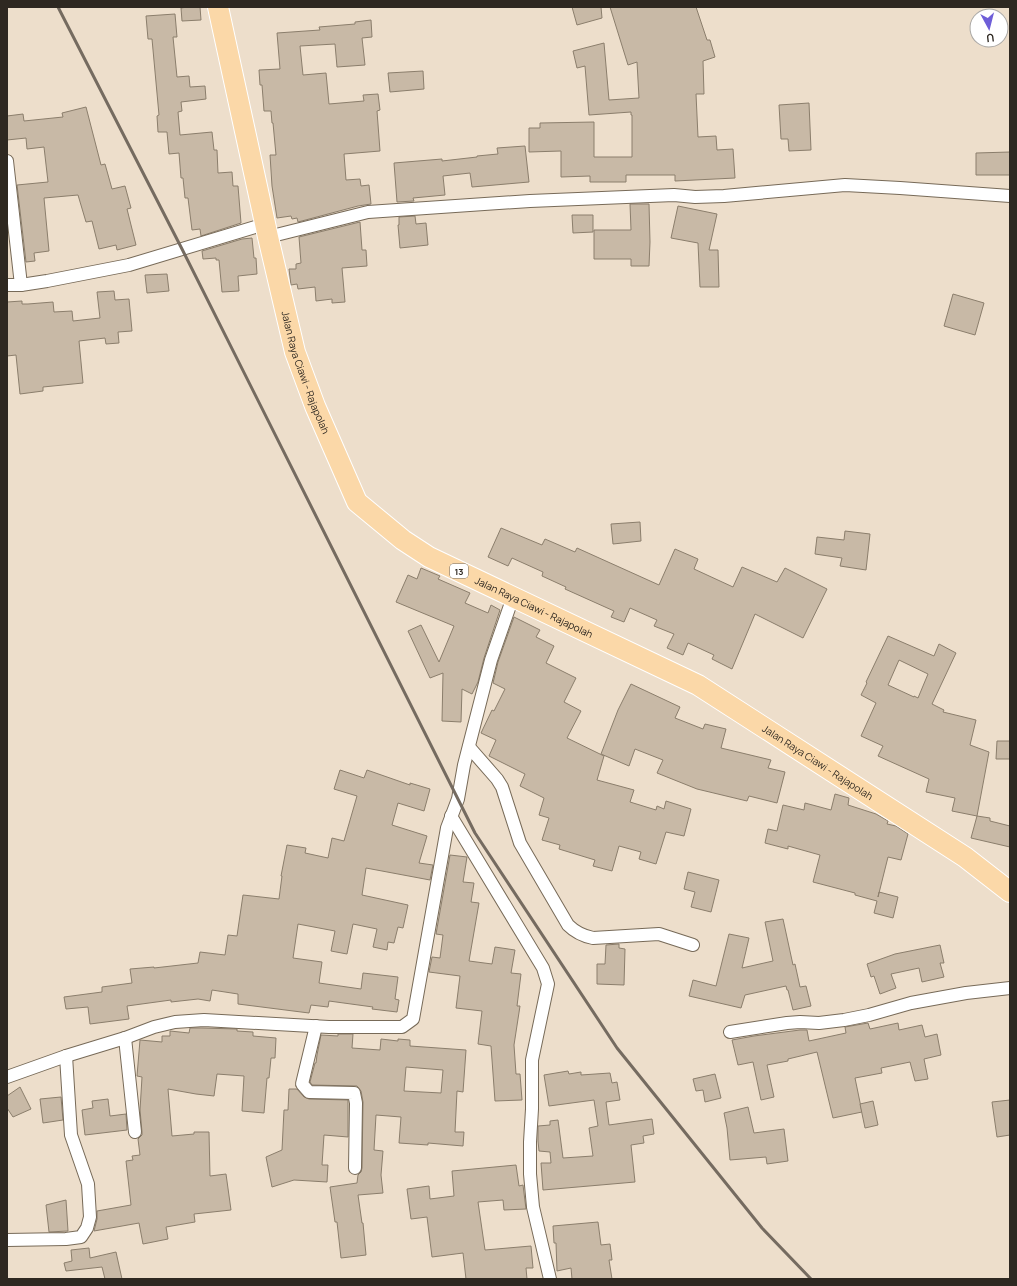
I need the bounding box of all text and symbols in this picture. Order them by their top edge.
north arrow [969,8,1009,48]
text: U [985,30,995,46]
street label: Jalan Raya Ciawi - Rajapolah [279,309,333,436]
road number: 13 [450,564,468,578]
street label: Jalan Raya Ciawi - Rajapolah [473,573,595,641]
street label: Jalan Raya Ciawi - Rajapolah [760,721,876,803]

